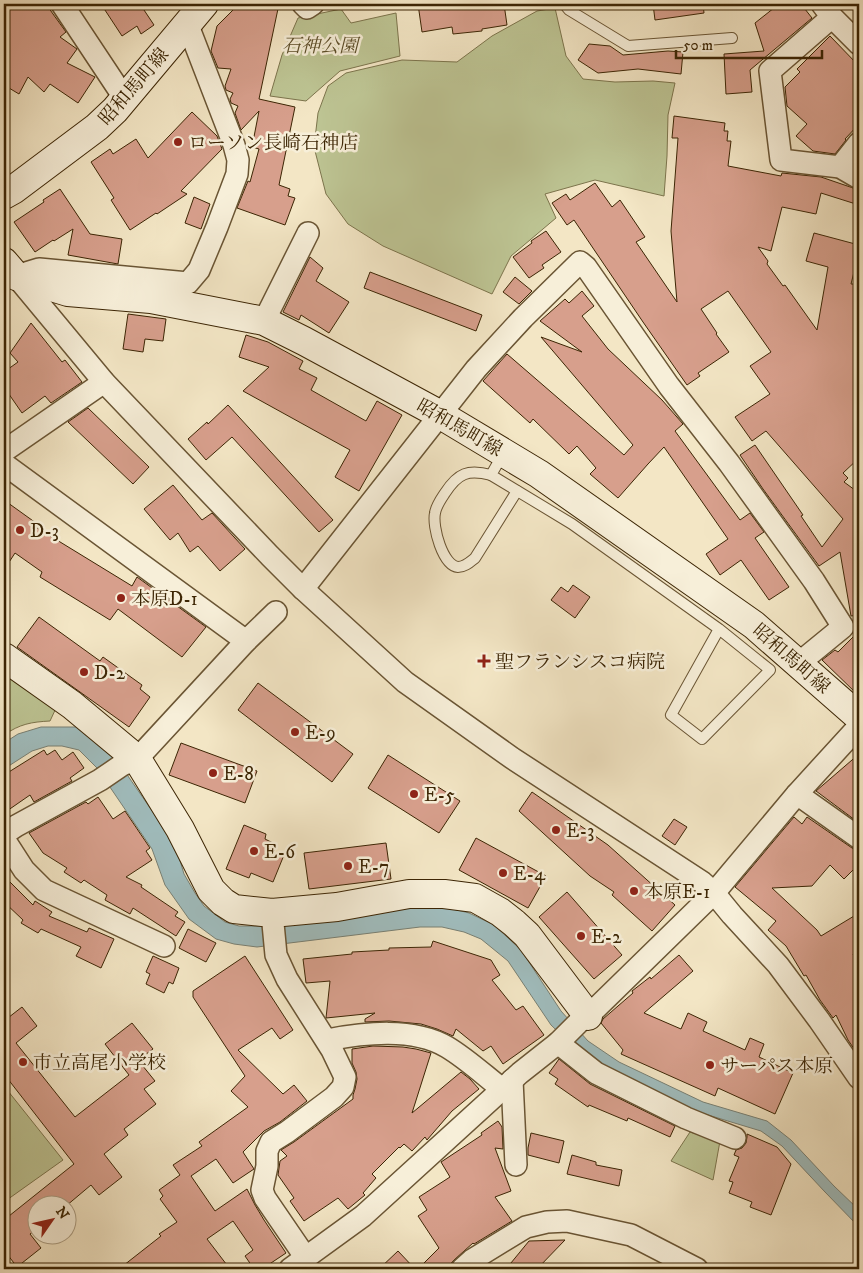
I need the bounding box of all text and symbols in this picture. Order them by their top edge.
scale bar [676,28,822,60]
park label: 石神公園 [282,35,361,58]
text: 50 m [683,36,713,55]
street label: 昭和馬町線 [94,44,174,130]
place label: ローソン長崎石神店 [188,132,358,155]
marker: ローソン長崎石神店 [172,136,184,148]
street label: 昭和馬町線 [412,395,506,462]
place label: D-3 [30,520,59,543]
marker: D-3 [14,524,26,536]
place label: 本原D-1 [131,588,198,611]
marker: 本原D-1 [115,592,127,604]
street label: 昭和馬町線 [748,619,834,699]
place label: 聖フランシスコ病院 [495,651,665,674]
marker: 聖フランシスコ病院 [477,654,491,668]
place label: D-2 [94,662,126,685]
marker: D-2 [78,666,90,678]
place label: E-9 [305,722,336,745]
marker: E-9 [289,726,301,738]
place label: E-8 [223,763,254,786]
marker: E-8 [207,767,219,779]
place label: E-5 [424,784,455,807]
marker: E-5 [408,788,420,800]
place label: E-3 [566,820,594,843]
marker: E-3 [550,824,562,836]
place label: E-6 [264,841,296,864]
marker: E-6 [248,845,260,857]
place label: E-7 [358,856,389,879]
marker: E-7 [342,860,354,872]
place label: E-4 [513,863,546,886]
marker: E-4 [497,867,509,879]
place label: 本原E-1 [644,881,710,904]
marker: 本原E-1 [628,885,640,897]
place label: E-2 [591,926,622,949]
marker: E-2 [575,930,587,942]
place label: 市立高尾小学校 [33,1052,166,1075]
place label: サーパス本原 [720,1055,833,1078]
marker: 市立高尾小学校 [17,1056,29,1068]
marker: サーパス本原 [704,1059,716,1071]
north arrow [28,1196,78,1246]
text: N [51,1203,73,1224]

